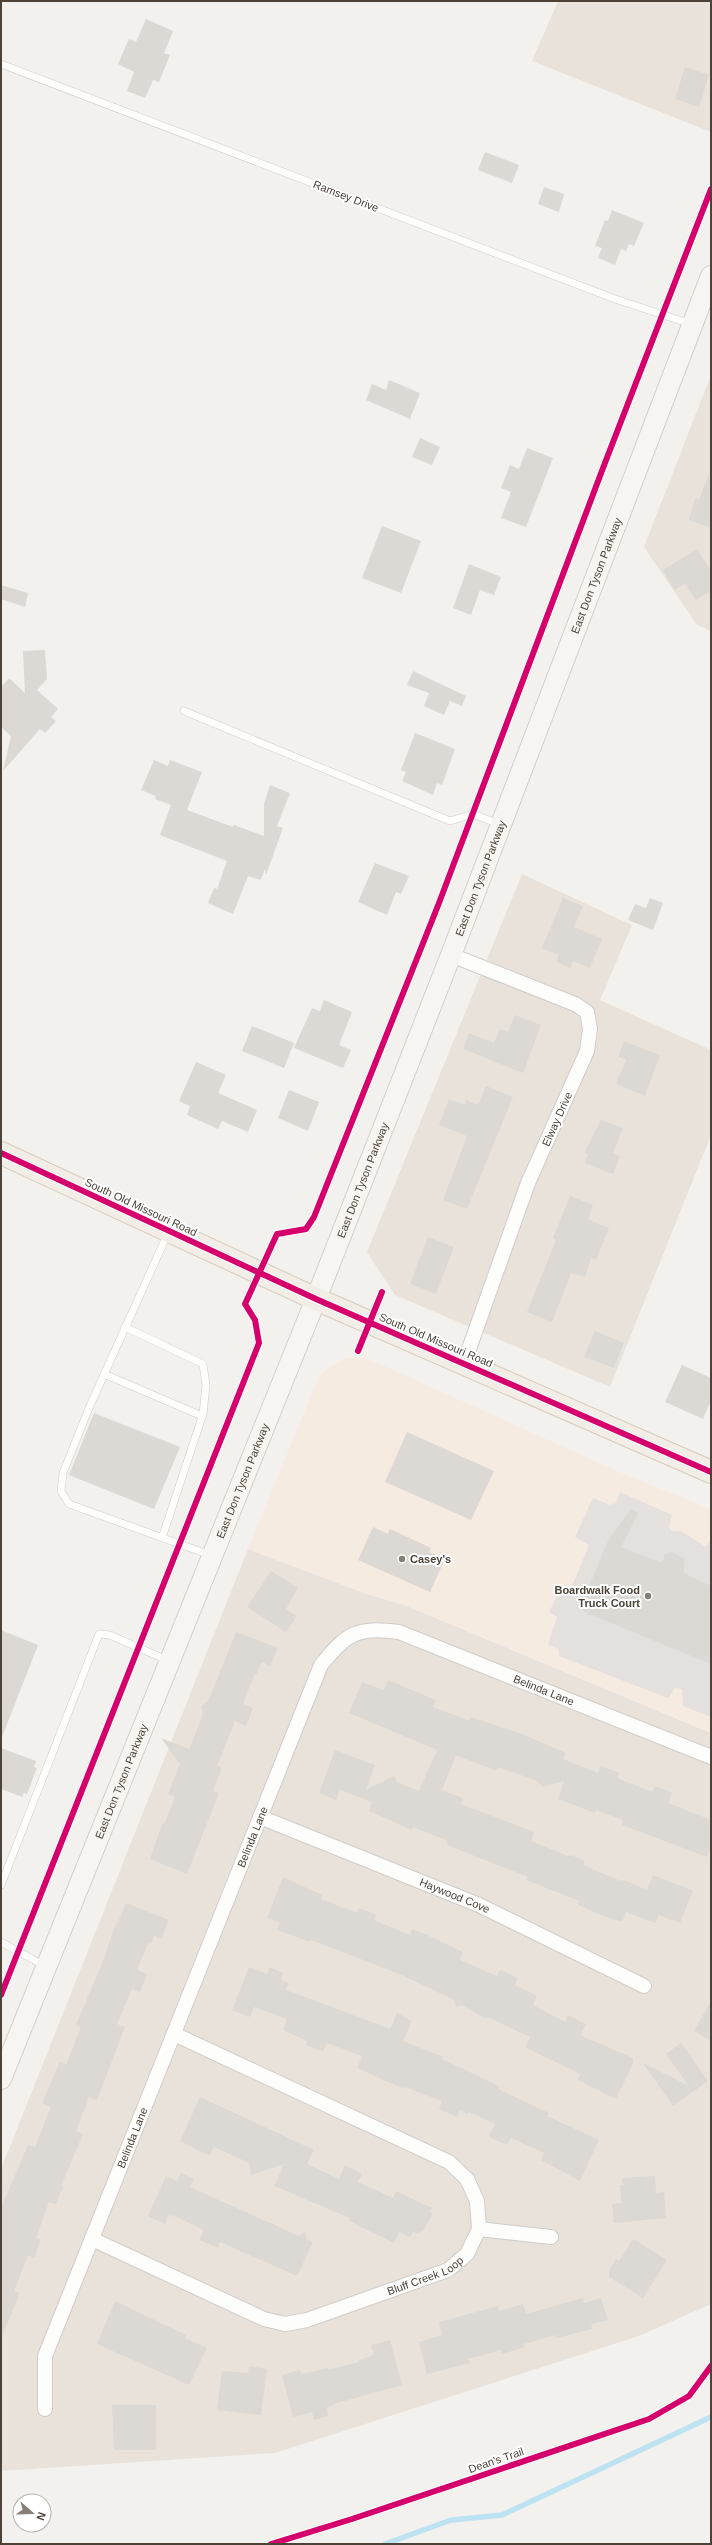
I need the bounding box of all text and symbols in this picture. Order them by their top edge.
street label: Ramsey Drive [312,178,380,214]
street label: East Don Tyson Parkway [569,516,624,635]
street label: East Don Tyson Parkway [453,818,508,938]
street label: Elway Drive [540,1090,574,1148]
street label: East Don Tyson Parkway [335,1120,391,1239]
street label: South Old Missouri Road [83,1176,199,1238]
street label: South Old Missouri Road [377,1311,495,1369]
street label: East Don Tyson Parkway [214,1421,271,1540]
place label: Casey's [410,1553,451,1565]
marker: Casey's [397,1554,407,1564]
place label: Boardwalk Food Truck Court [554,1584,640,1609]
marker: Boardwalk Food Truck Court [643,1591,653,1601]
street label: Belinda Lane [512,1672,576,1708]
street label: East Don Tyson Parkway [93,1722,150,1841]
street label: Belinda Lane [235,1805,270,1869]
street label: Haywood Cove [418,1876,492,1915]
street label: Belinda Lane [115,2106,150,2170]
street label: Bluff Creek Loop [386,2254,465,2297]
street label: Dean's Trail [467,2445,525,2475]
north arrow [12,2493,52,2533]
text: N [34,2511,48,2522]

